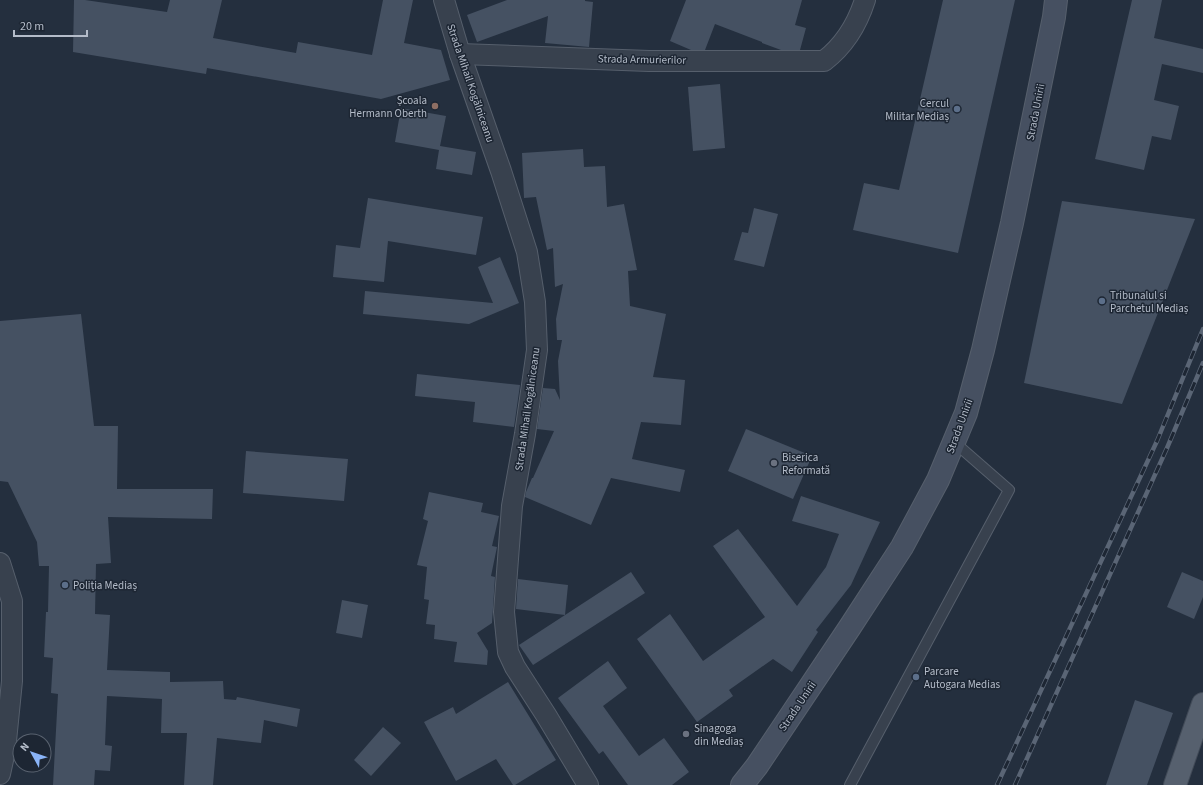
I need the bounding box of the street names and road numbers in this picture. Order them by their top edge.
street label: Strada Mihail Kogălniceanu [443,22,498,144]
street label: Strada Armurierilor [598,51,686,68]
street label: Strada Unirii [1023,83,1048,142]
street label: Strada Mihail Kogălniceanu [511,346,544,472]
street label: Strada Unirii [943,397,976,456]
street label: Strada Unirii [775,678,820,734]

